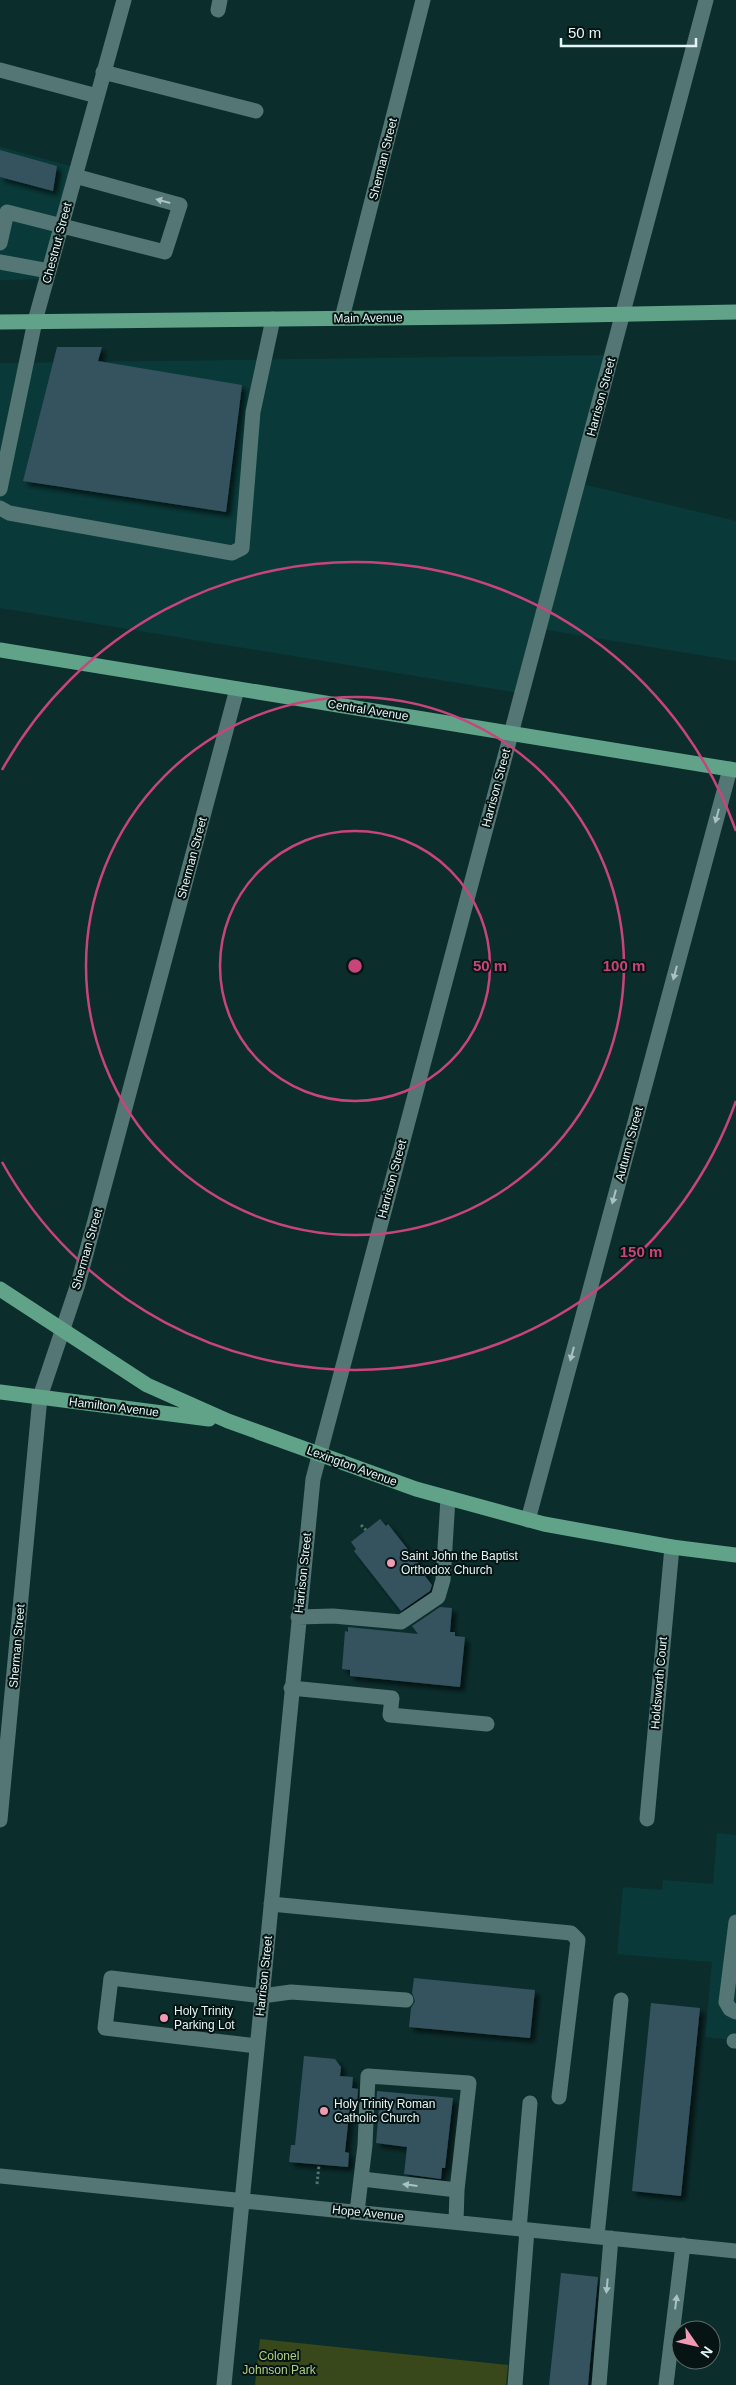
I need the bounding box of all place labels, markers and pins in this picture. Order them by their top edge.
centre of rings [346,957,364,975]
place label: Saint John the Baptist Orthodox Church [401,1549,518,1577]
marker: Saint John the Baptist Orthodox Church [385,1557,397,1569]
place label: Holy Trinity Parking Lot [174,2004,235,2032]
marker: Holy Trinity Parking Lot [158,2012,170,2024]
place label: Holy Trinity Roman Catholic Church [334,2097,435,2125]
marker: Holy Trinity Roman Catholic Church [318,2105,330,2117]

